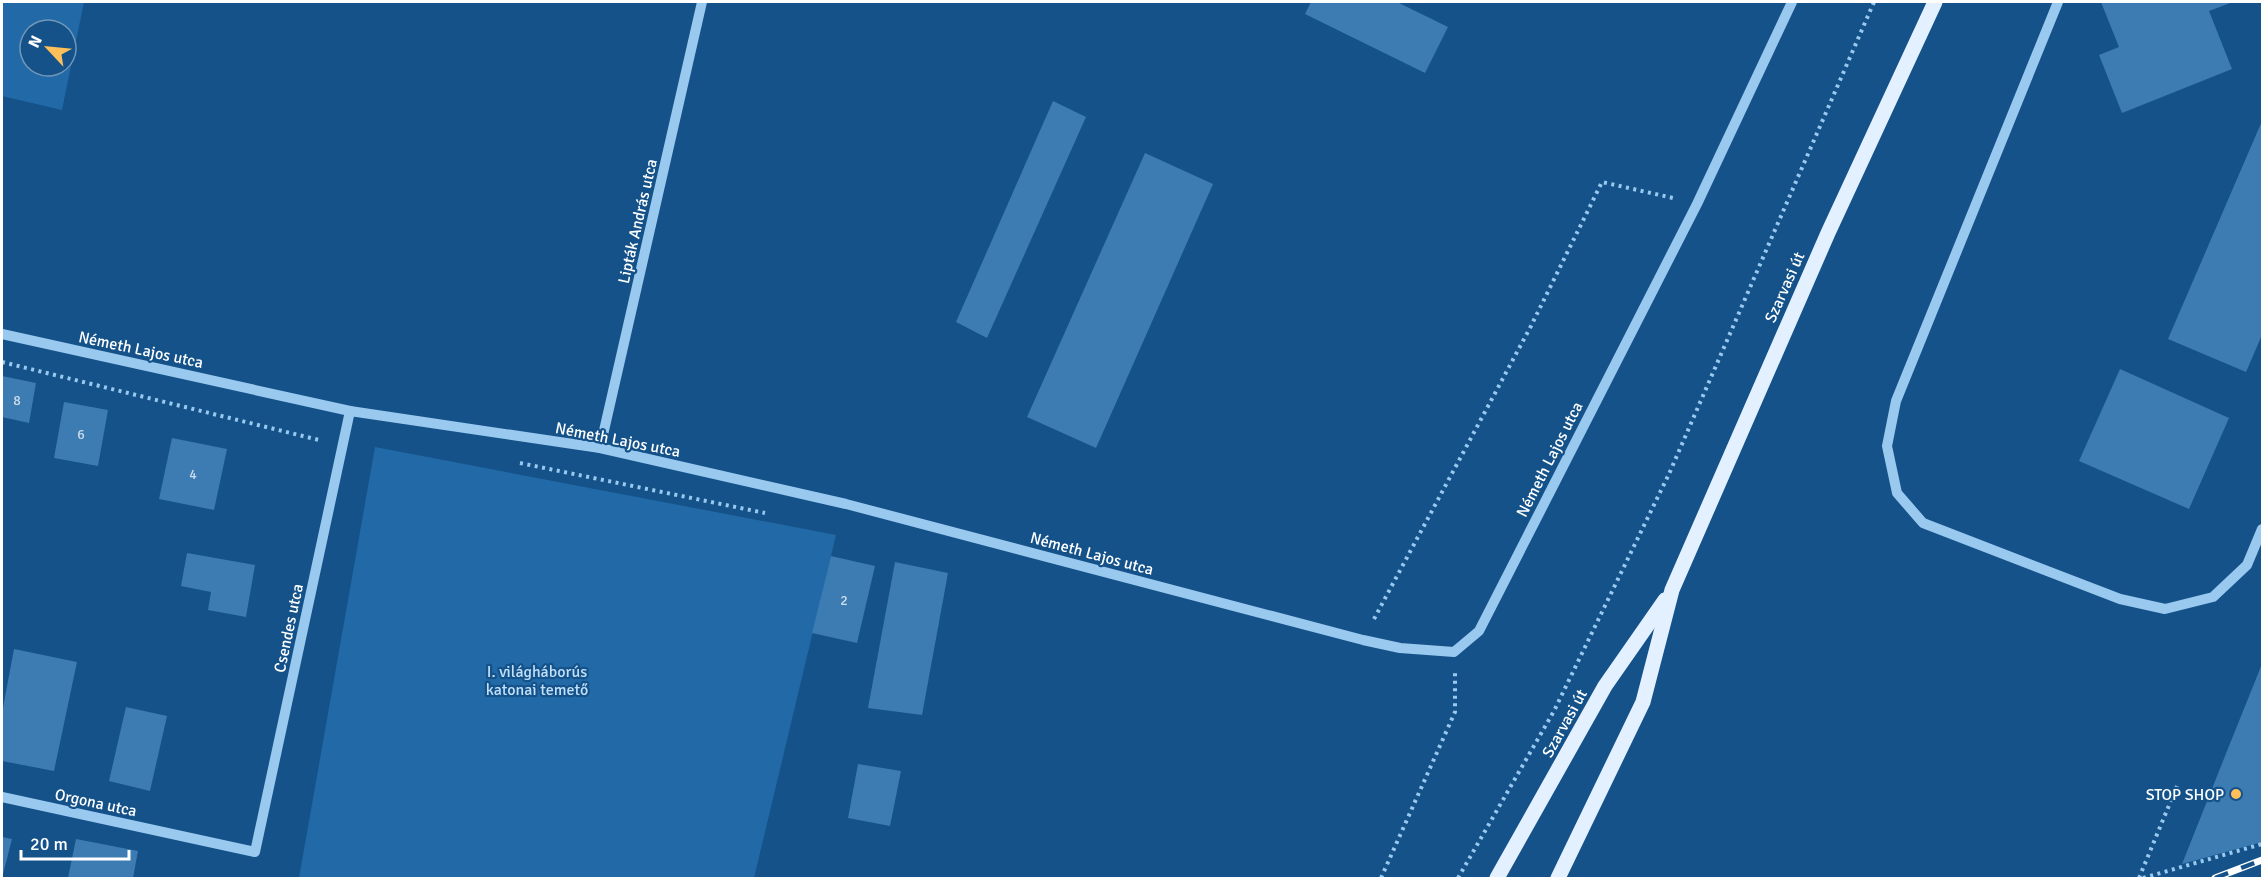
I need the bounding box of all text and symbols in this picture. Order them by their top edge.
north arrow [18,18,78,78]
text: N [24,32,47,51]
street label: Lipták András utca [614,157,662,286]
street label: Szarvasi út [1761,249,1809,326]
street label: Németh Lajos utca [77,327,205,373]
house number: 8 [13,392,21,409]
street label: Németh Lajos utca [1512,398,1588,521]
street label: Németh Lajos utca [554,418,682,462]
house number: 6 [77,426,85,443]
house number: 4 [189,466,197,483]
street label: Németh Lajos utca [1028,528,1156,580]
street label: Csendes utca [270,582,308,674]
house number: 2 [840,592,848,609]
park label: I. világháborús katonai temető [486,662,588,700]
street label: Szarvasi út [1538,685,1592,761]
street label: Orgona utca [53,785,139,821]
place label: STOP SHOP [2146,785,2224,805]
marker: STOP SHOP [2229,787,2243,801]
scale bar [21,823,129,861]
text: 20 m [30,833,68,855]

